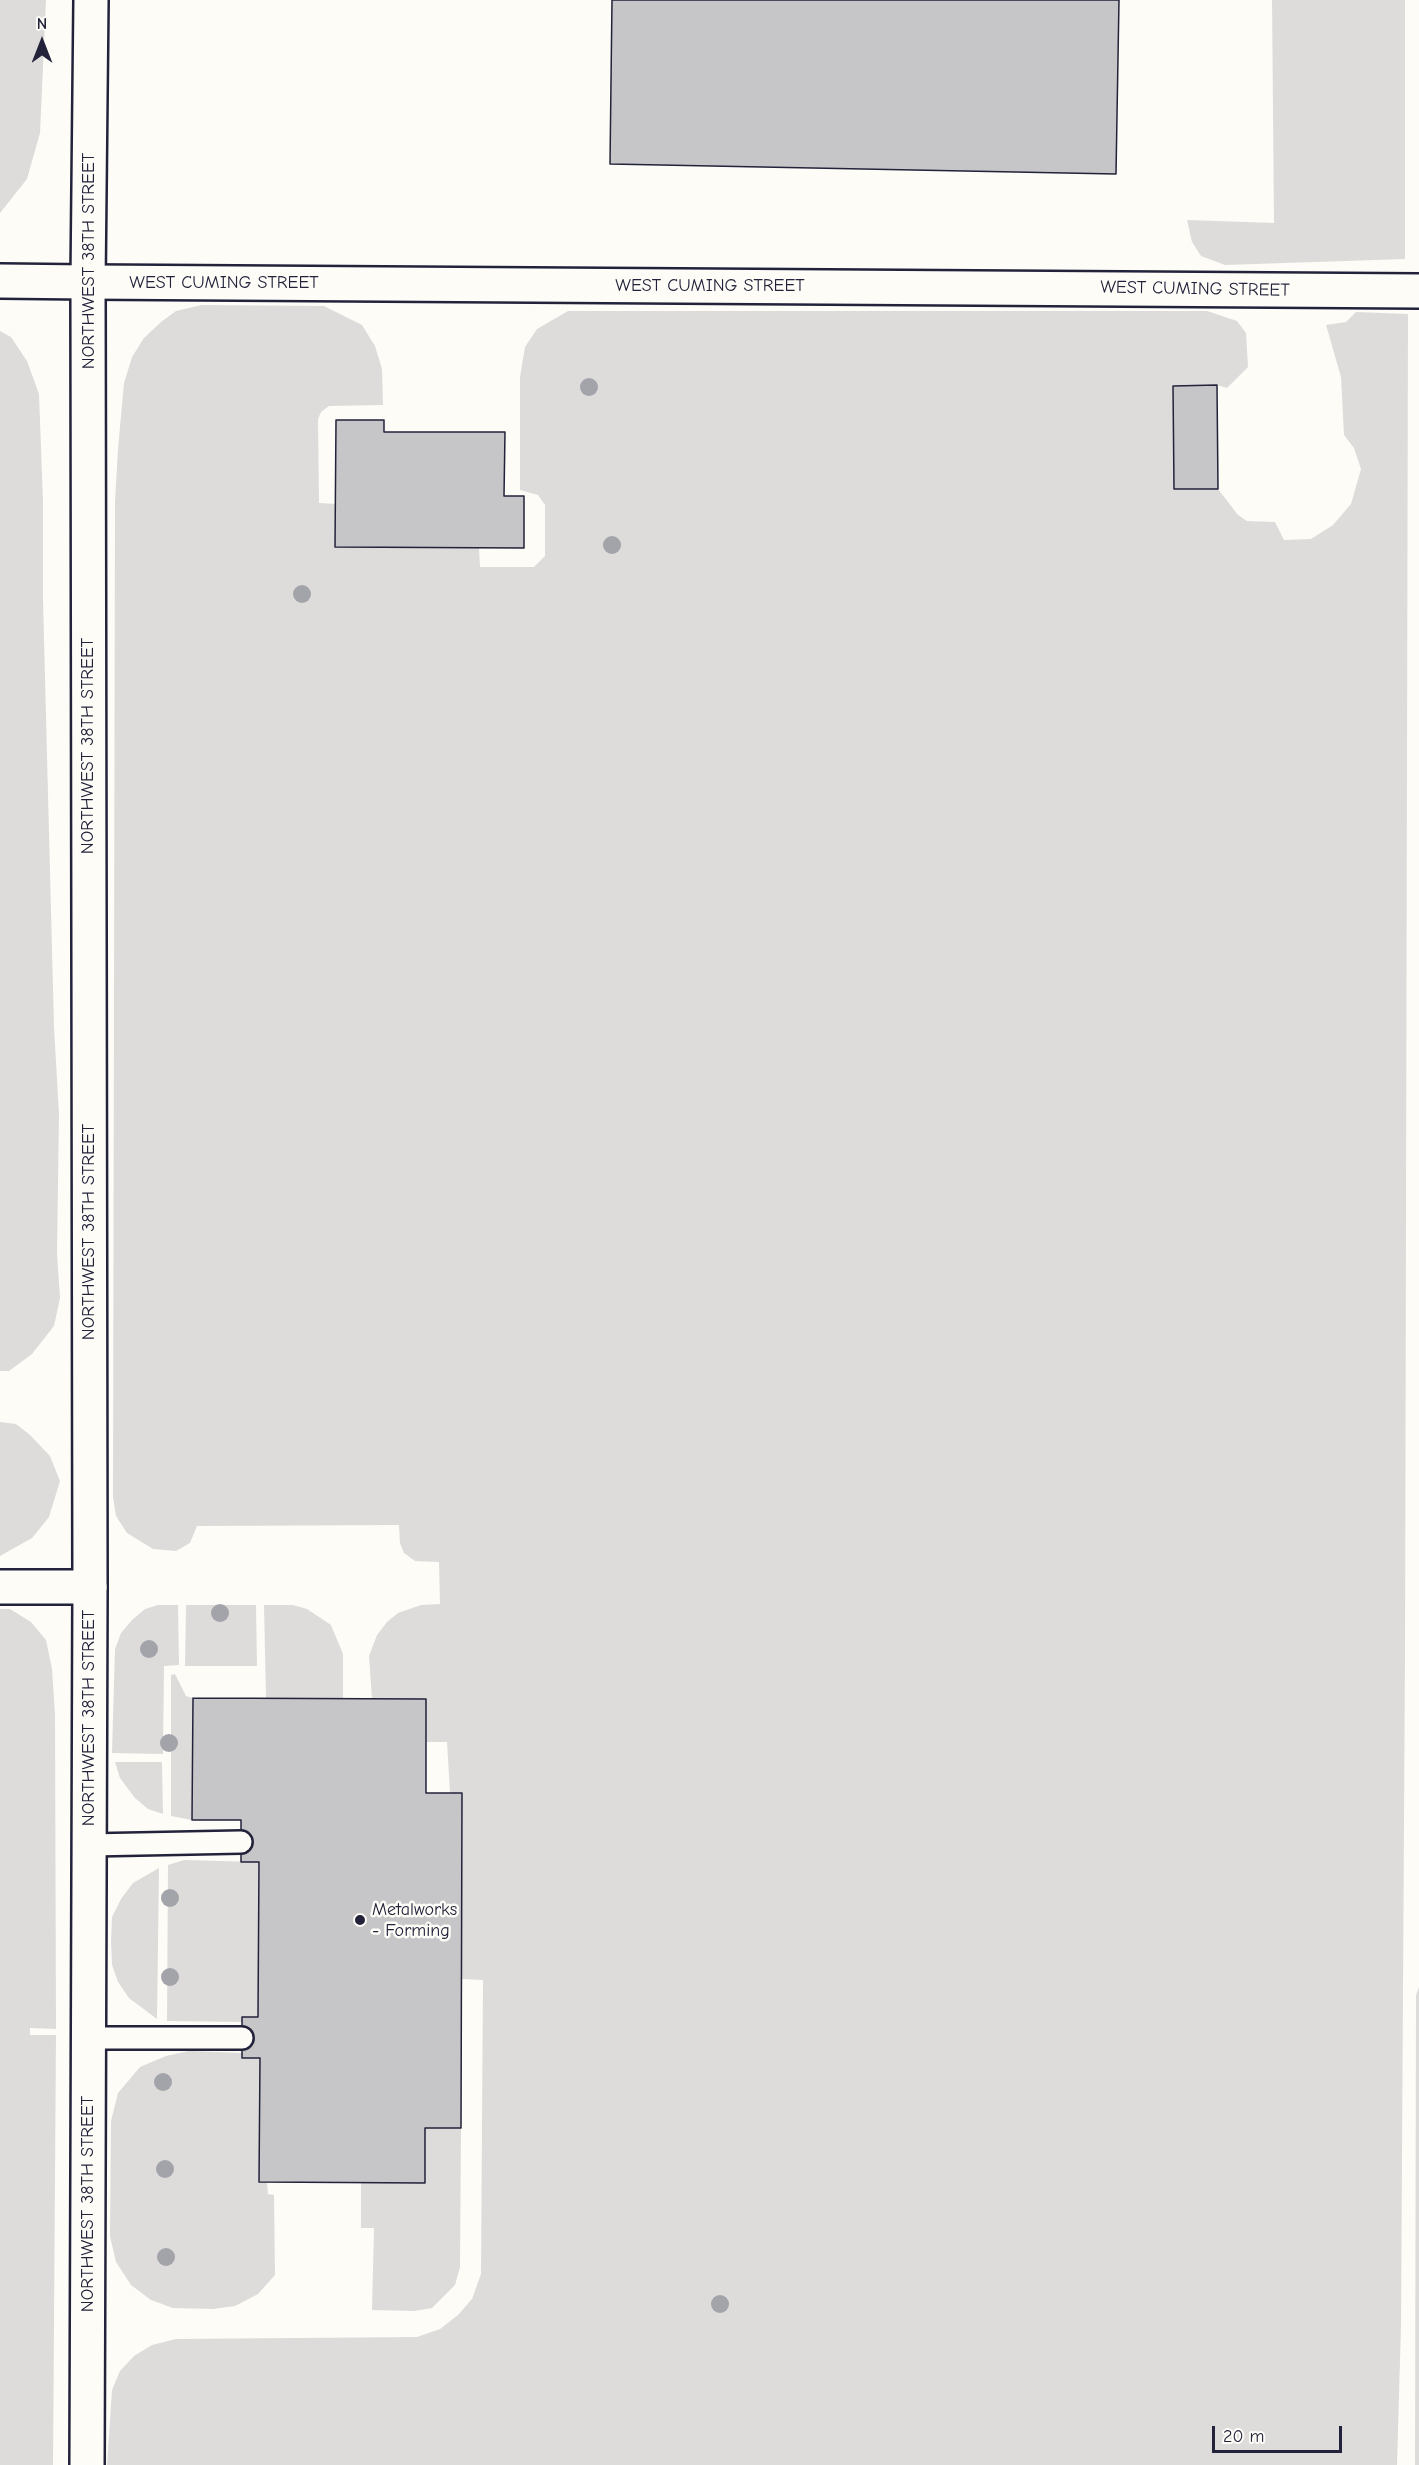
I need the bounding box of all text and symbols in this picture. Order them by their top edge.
north arrow [12,12,72,72]
text: N [37,15,47,33]
street label: NORTHWEST 38TH STREET [78,153,100,369]
street label: WEST CUMING STREET [129,272,319,294]
street label: WEST CUMING STREET [615,275,805,297]
street label: WEST CUMING STREET [1100,277,1290,301]
street label: NORTHWEST 38TH STREET [77,638,99,854]
street label: NORTHWEST 38TH STREET [78,1124,100,1340]
street label: NORTHWEST 38TH STREET [78,1610,100,1826]
place label: Metalworks - Forming [372,1899,457,1942]
marker: Metalworks - Forming [353,1913,367,1927]
street label: NORTHWEST 38TH STREET [77,2096,99,2312]
scale bar [1215,2414,1346,2452]
text: 20 m [1223,2426,1264,2447]

